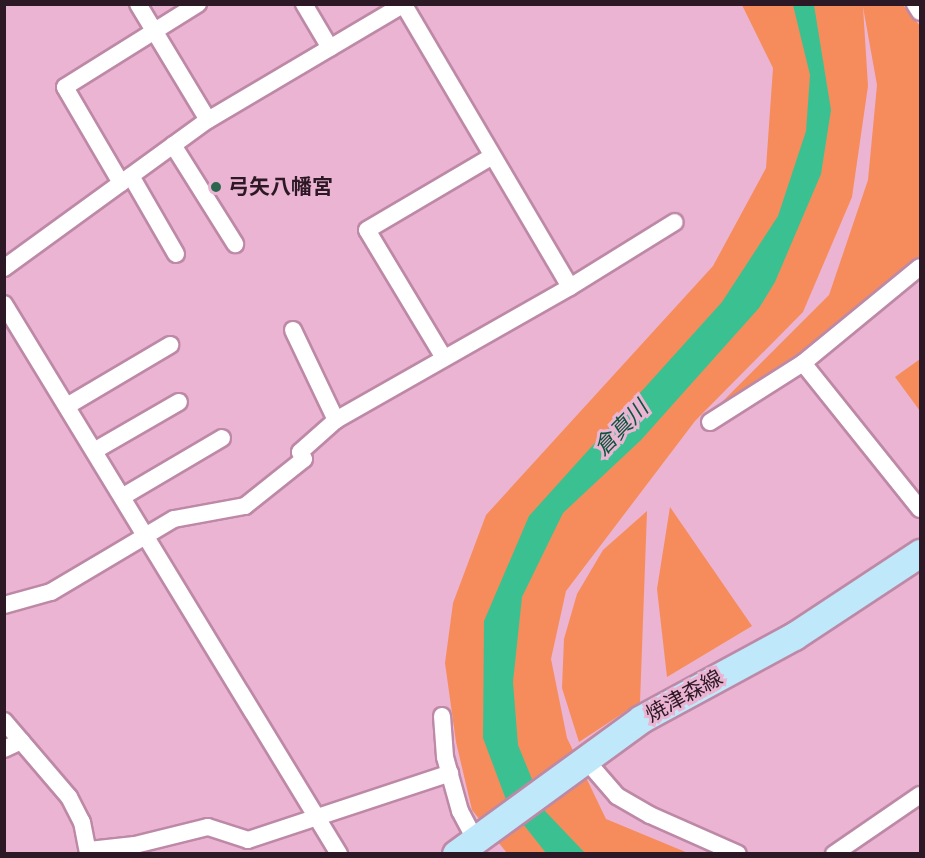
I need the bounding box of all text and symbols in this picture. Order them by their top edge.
place label: 弓矢八幡宮 [228,174,333,200]
marker: 弓矢八幡宮 [209,180,223,194]
water label: 倉真川 [589,395,653,461]
street label: 焼津森線 [641,665,727,727]

